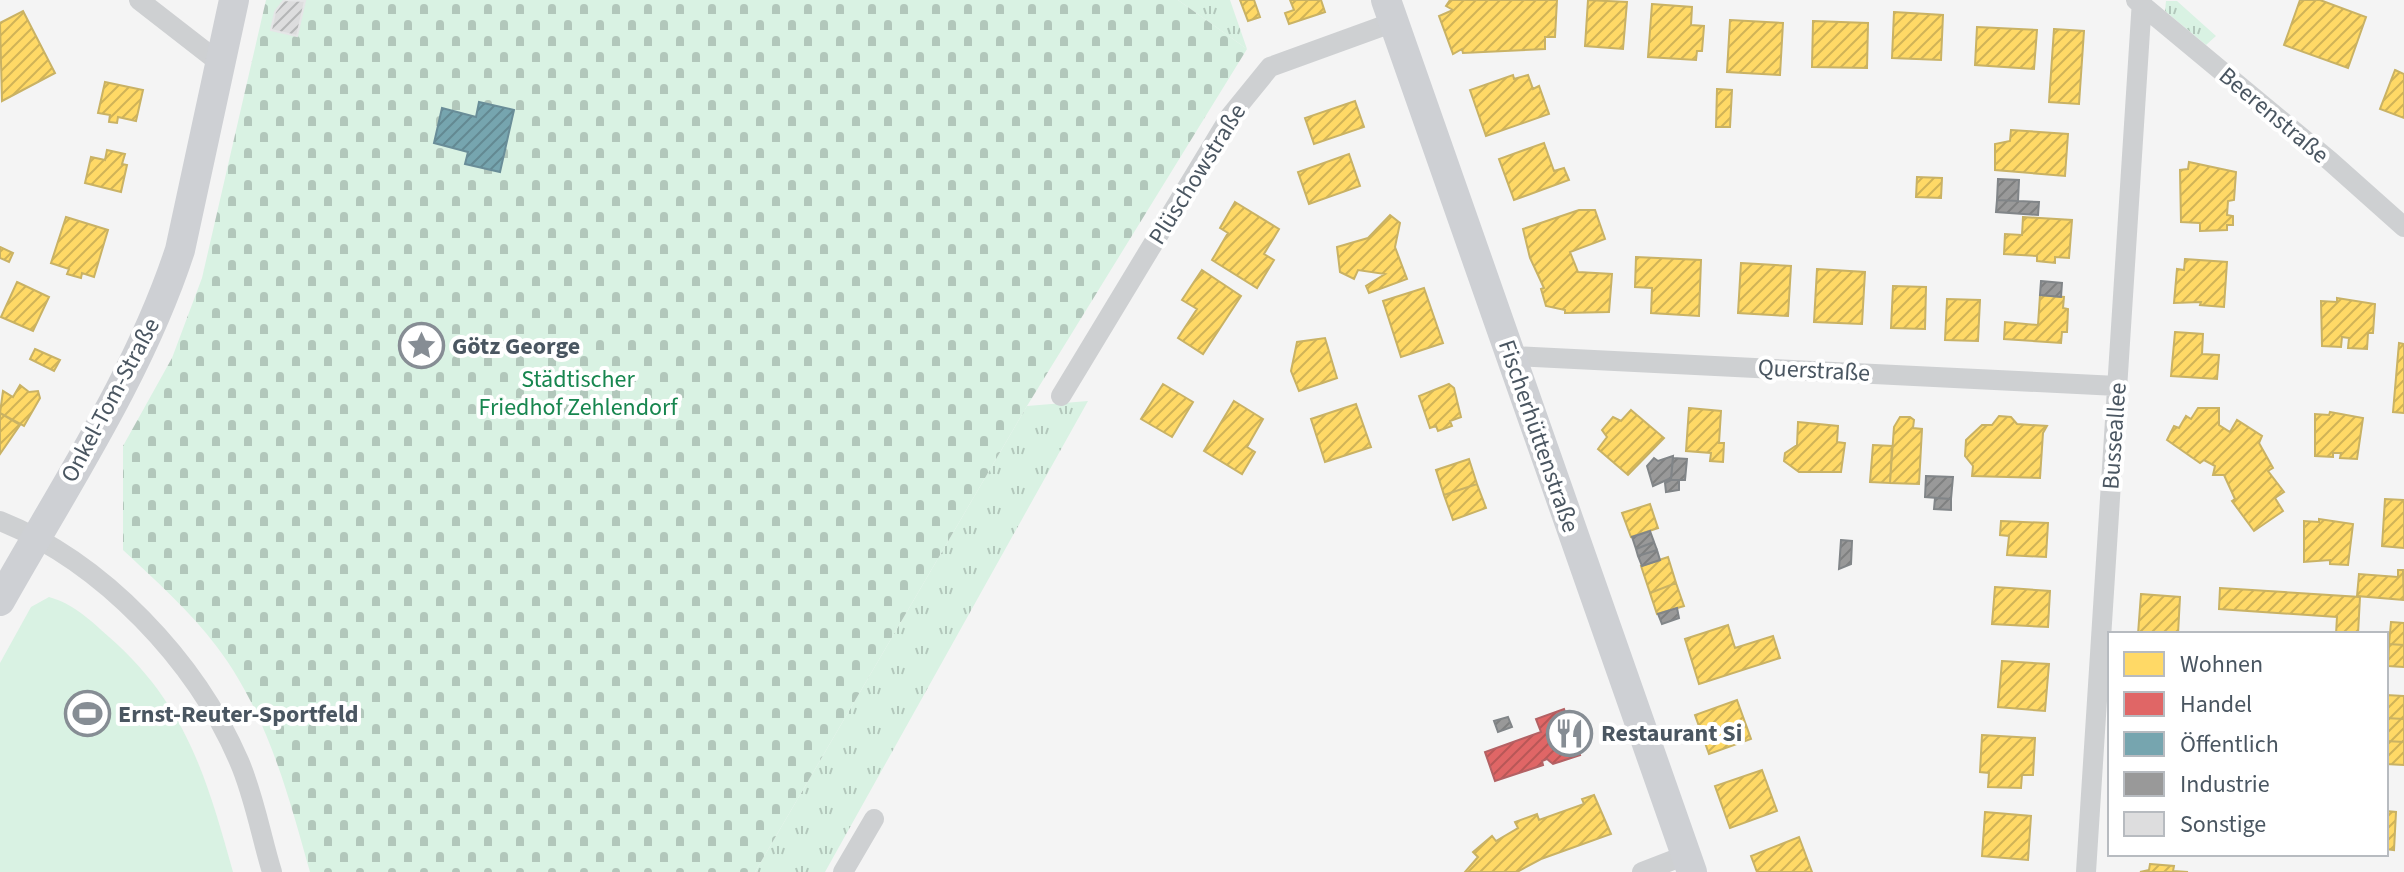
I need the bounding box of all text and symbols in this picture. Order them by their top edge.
street label: Beerenstraße [2211,59,2336,172]
street label: Plüschowstraße [1140,97,1255,251]
street label: Onkel-Tom-Straße [52,312,169,489]
place icon: Götz George [397,322,445,370]
place label: Götz George [452,329,580,364]
street label: Fischerhüttenstraße [1489,335,1588,537]
street label: Querstraße [1757,350,1871,391]
park label: Städtischer Friedhof Zehlendorf [479,362,678,425]
street label: Busseallee [2093,381,2136,491]
legend [2108,632,2388,856]
text: Wohnen [2180,647,2263,682]
text: Handel [2180,687,2252,722]
sports icon: Ernst-Reuter-Sportfeld [63,690,111,738]
place label: Ernst-Reuter-Sportfeld [118,697,359,732]
restaurant icon: Restaurant Si [1546,709,1594,757]
place label: Restaurant Si [1601,716,1742,751]
text: Öffentlich [2180,727,2279,762]
text: Industrie [2180,767,2270,802]
text: Sonstige [2180,807,2266,842]

